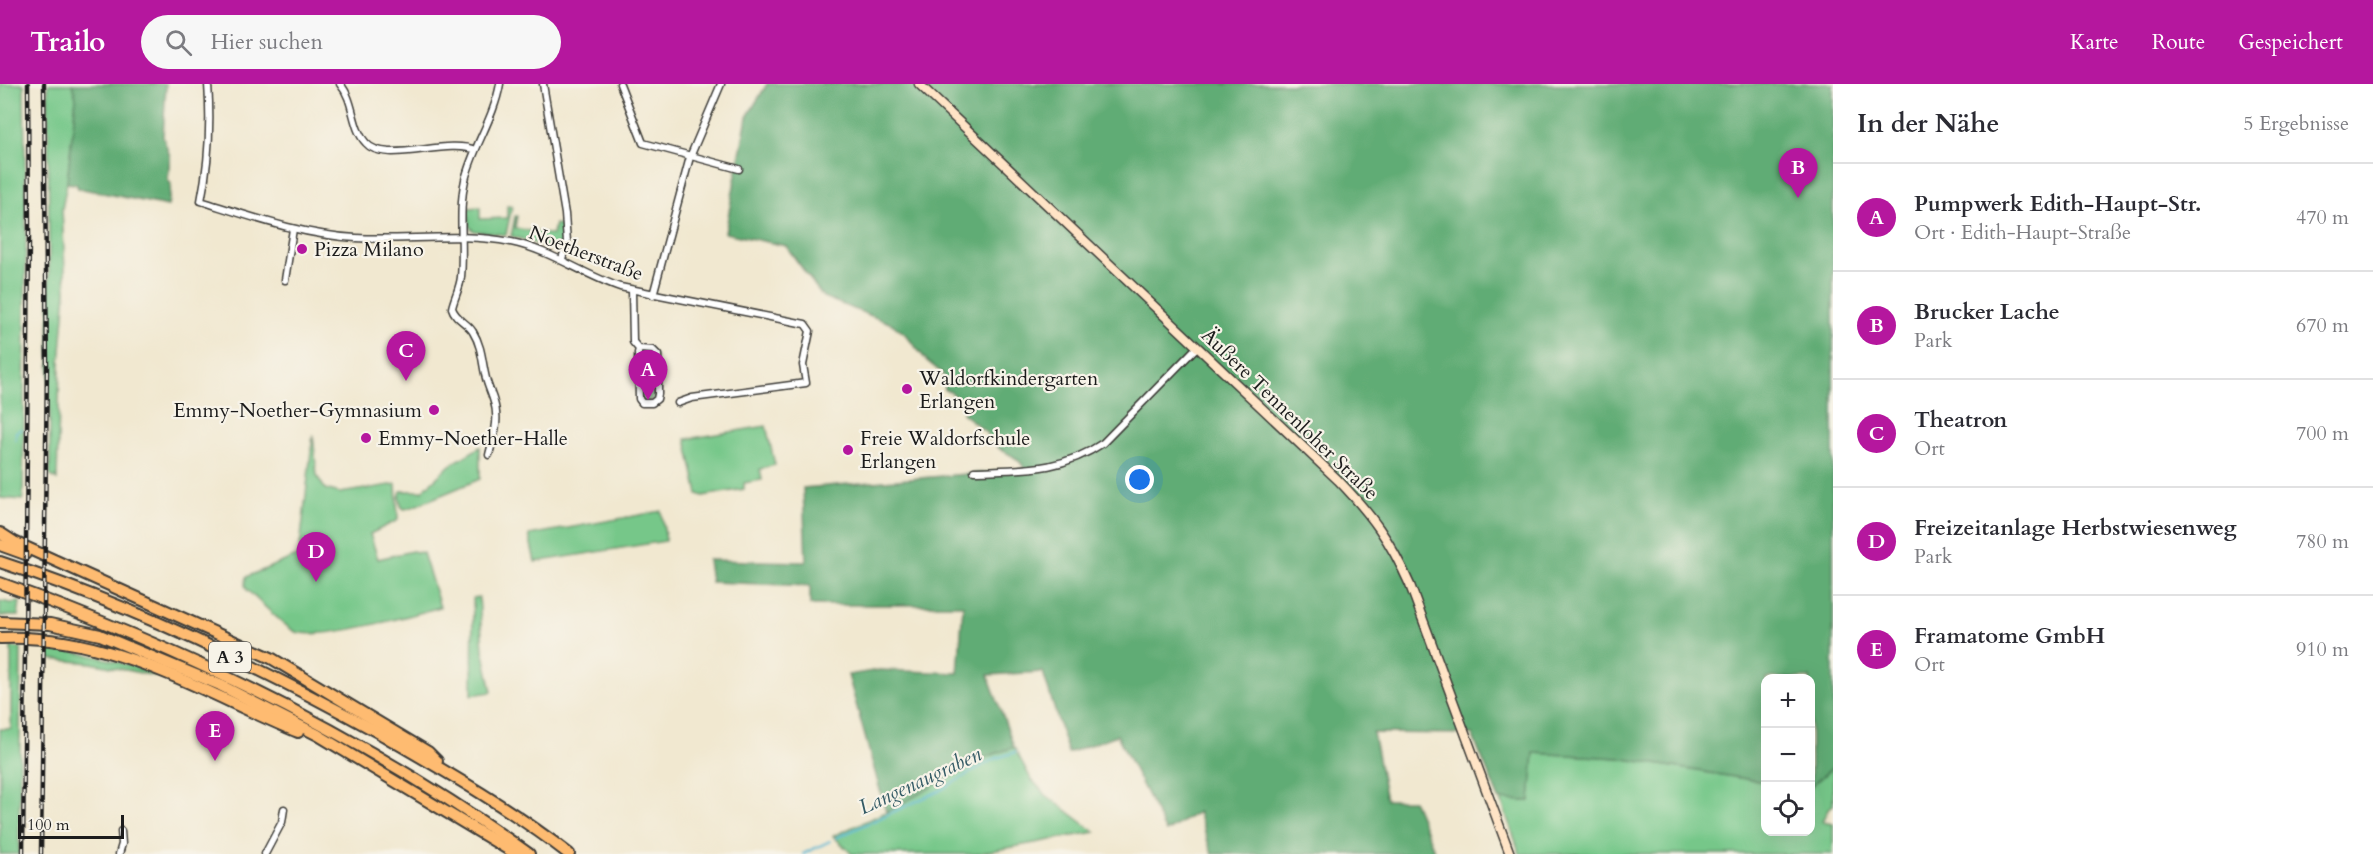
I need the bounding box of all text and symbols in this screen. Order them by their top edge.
search box [141,15,561,69]
text: Trailo [30,23,105,61]
icon: search [162,26,195,59]
text: Hier suchen [210,27,323,57]
text: Karte [2070,28,2119,57]
text: Route [2152,28,2205,57]
text: Gespeichert [2238,28,2343,57]
text: In der Nähe [1857,106,1999,141]
text: 5 Ergebnisse [2243,110,2349,137]
pin: B [1778,148,1818,198]
text: Pumpwerk Edith-Haupt-Str. [1914,189,2201,219]
text: A [1869,204,1884,231]
text: 470 m [2296,204,2349,231]
street label: Noetherstraße [525,219,647,287]
text: Ort · Edith-Haupt-Straße [1914,219,2131,246]
place label: Pizza Milano [314,236,424,263]
marker: Pizza Milano [295,242,309,256]
text: Brucker Lache [1914,297,2060,327]
text: B [1869,312,1884,339]
text: 670 m [2296,312,2349,339]
street label: Äußere Tennenloher Straße [1195,322,1385,506]
text: Park [1914,327,1952,354]
pin: C [386,332,426,381]
pin: A [628,350,668,400]
place label: Waldorfkindergarten Erlangen [918,365,1099,415]
marker: Waldorfkindergarten Erlangen [900,382,914,396]
place label: Emmy-Noether-Gymnasium [173,397,422,424]
marker: Emmy-Noether-Gymnasium [427,403,441,417]
text: Theatron [1914,405,2007,435]
text: C [1869,420,1884,447]
text: 700 m [2296,420,2349,447]
place label: Emmy-Noether-Halle [378,425,568,452]
place label: Freie Waldorfschule Erlangen [860,425,1030,475]
marker: Emmy-Noether-Halle [359,431,373,445]
text: Ort [1914,435,1945,462]
marker: Freie Waldorfschule Erlangen [841,443,855,457]
your location [1125,465,1154,494]
text: Freizeitanlage Herbstwiesenweg [1914,513,2237,543]
text: D [1868,528,1885,555]
text: 780 m [2296,528,2349,555]
pin: D [296,532,336,582]
text: Park [1914,543,1952,570]
text: Framatome GmbH [1914,621,2105,651]
text: E [1870,636,1883,663]
text: 910 m [2296,636,2349,663]
road number: A 3 [209,642,251,672]
text: Ort [1914,651,1945,678]
map controls [1761,674,1815,836]
button: + [1761,674,1815,728]
pin: E [196,712,234,761]
button: − [1761,728,1815,782]
water label: Langenaugraben [854,740,987,822]
button: locate [1761,782,1815,836]
scale bar [18,812,124,840]
text: 100 m [27,814,69,836]

